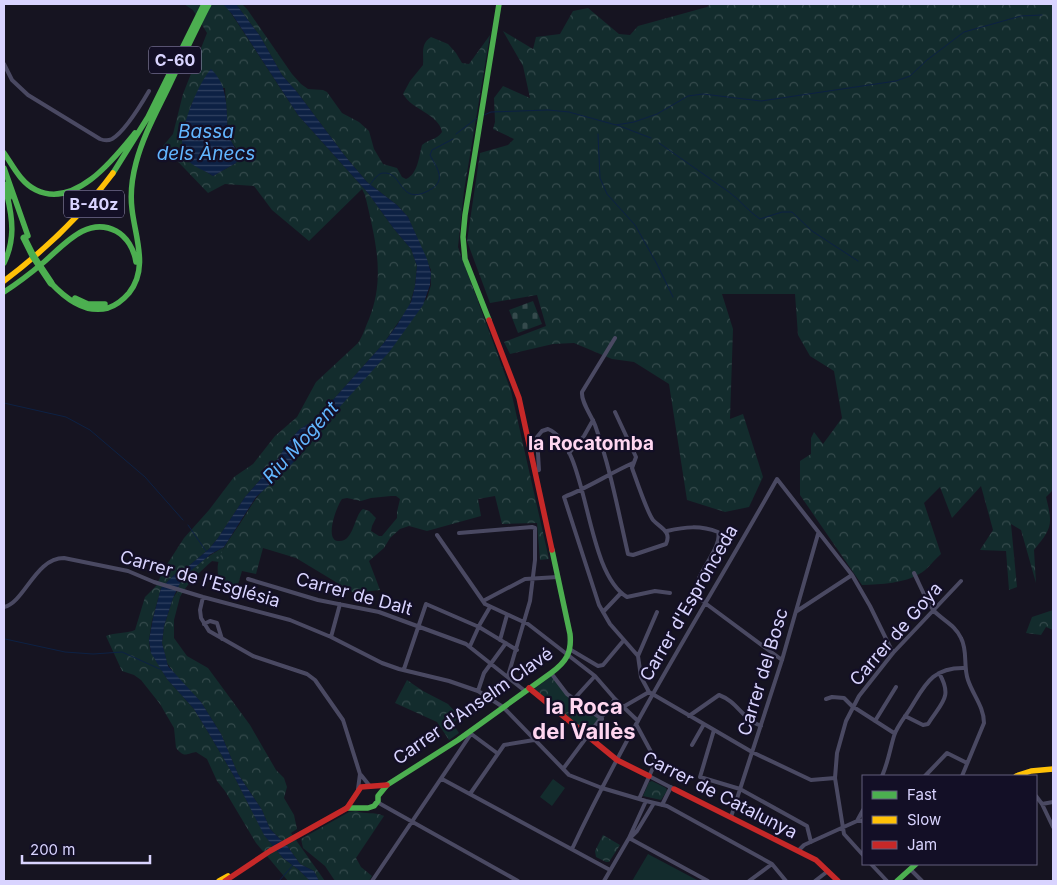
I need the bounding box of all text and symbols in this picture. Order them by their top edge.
road number: C-60 [149,46,201,74]
water label: Bassa dels Ànecs [157,120,255,165]
road number: B-40z [64,190,124,218]
water label: Riu Mogent [258,396,344,488]
district label: la Rocatomba [528,432,654,455]
street label: Carrer d'Espronceda [635,521,742,685]
street label: Carrer de l'Església [118,546,283,611]
street label: Carrer de Dalt [294,568,415,619]
street label: Carrer de Goya [845,578,946,690]
street label: Carrer del Bosc [733,605,792,738]
street label: Carrer d'Anselm Clavé [389,643,557,769]
district label: la Roca del Vallès [532,693,636,744]
street label: Carrer de Catalunya [639,746,801,843]
legend [862,775,1037,865]
text: Fast [907,785,937,804]
text: Slow [907,810,941,829]
scale bar [22,832,150,864]
text: Jam [907,835,937,854]
text: 200 m [30,840,75,859]

